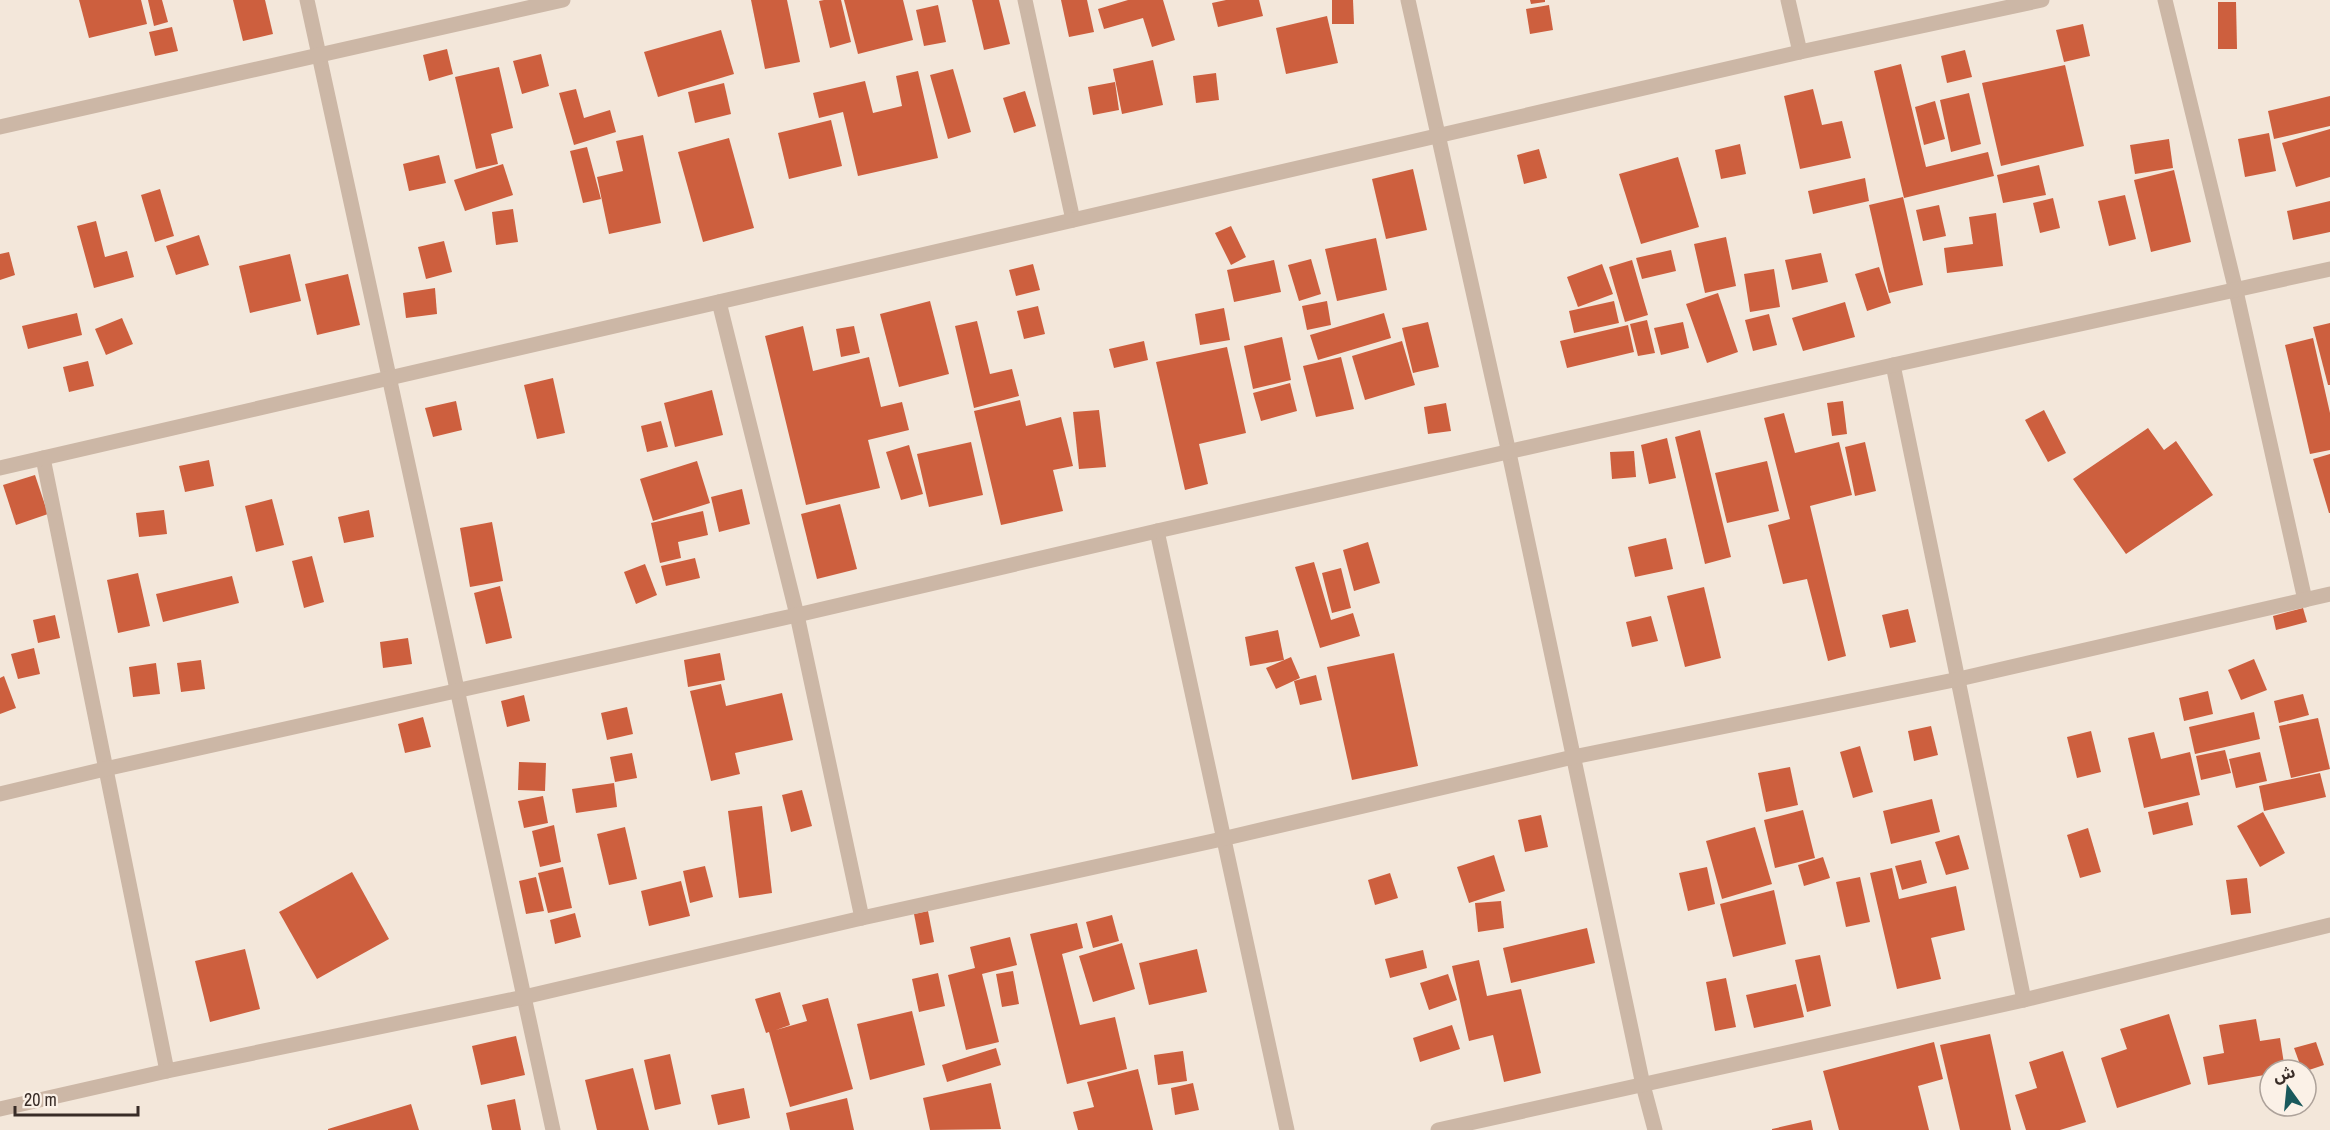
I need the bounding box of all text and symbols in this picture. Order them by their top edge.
north arrow [2258,1058,2318,1118]
text: ش [2271,1060,2298,1087]
scale bar [15,1079,138,1117]
text: 20 m [24,1087,57,1112]

